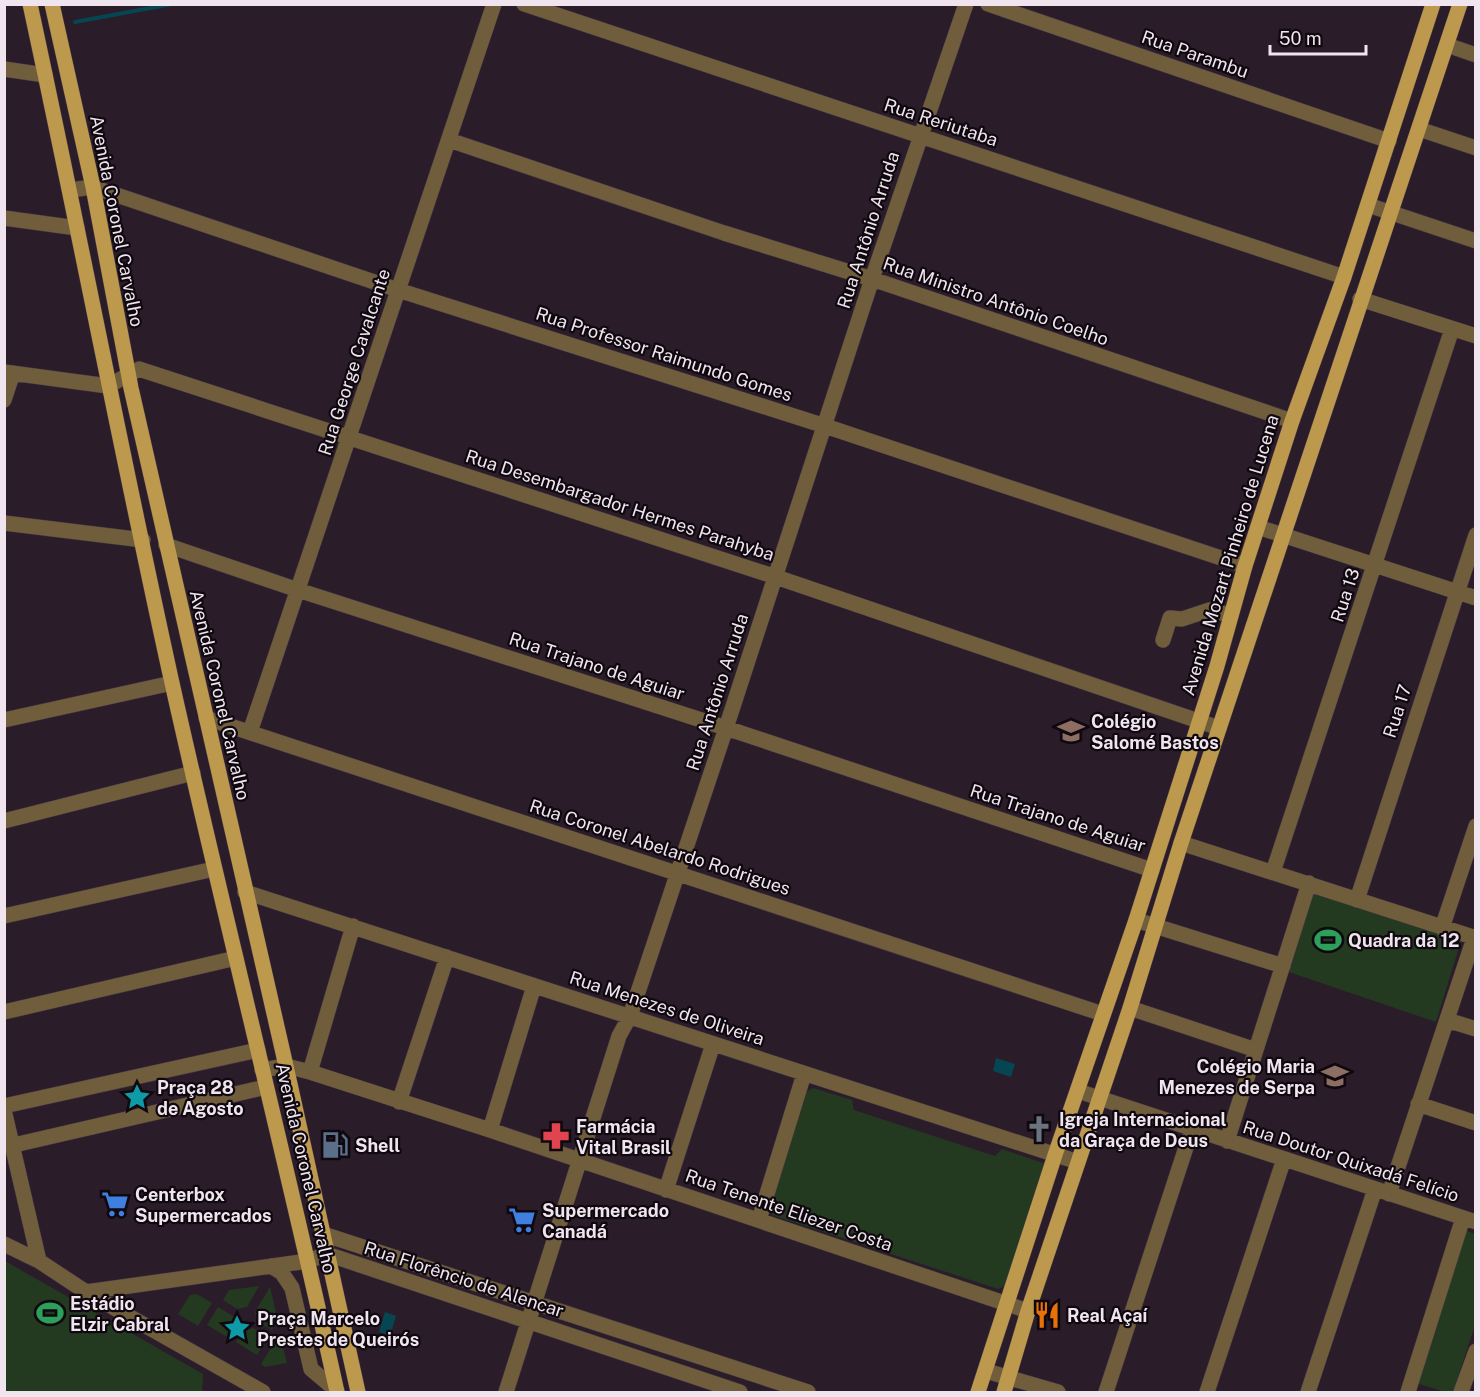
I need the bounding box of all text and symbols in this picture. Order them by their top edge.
scale bar [1270,18,1366,56]
street label: Rua Parambu [1139,26,1251,82]
text: 50 m [1279,28,1322,49]
street label: Rua Reriutaba [882,94,1000,150]
street label: Avenida Coronel Carvalho [86,113,148,329]
street label: Rua Antônio Arruda [833,149,903,311]
street label: Rua Ministro Antônio Coelho [881,252,1111,350]
street label: Rua George Cavalcante [314,266,394,458]
street label: Rua Professor Raimundo Gomes [533,303,795,405]
street label: Avenida Mozart Pinheiro de Lucena [1177,412,1283,698]
street label: Rua Desembargador Hermes Parahyba [463,445,777,565]
street label: Rua 13 [1326,565,1364,625]
street label: Avenida Coronel Carvalho [186,588,254,802]
street label: Rua Antônio Arruda [682,611,752,773]
street label: Rua Trajano de Aguiar [507,628,687,704]
street label: Rua 17 [1379,682,1415,740]
place label: Colégio Salomé Bastos [1091,711,1219,753]
school or university icon: Colégio Salomé Bastos [1056,716,1086,746]
street label: Rua Trajano de Aguiar [968,780,1148,856]
street label: Rua Coronel Abelardo Rodrigues [527,795,793,899]
sports icon: Quadra da 12 [1313,925,1343,955]
place label: Quadra da 12 [1348,930,1460,951]
street label: Rua Menezes de Oliveira [567,967,767,1049]
place label: Colégio Maria Menezes de Serpa [1159,1056,1315,1098]
street label: Avenida Coronel Carvalho [272,1061,340,1275]
school or university icon: Colégio Maria Menezes de Serpa [1320,1061,1350,1091]
place label: Praça 28 de Agosto [157,1077,244,1119]
place icon: Praça 28 de Agosto [122,1082,152,1112]
place label: Igreja Internacional da Graça de Deus [1059,1109,1226,1151]
church icon: Igreja Internacional da Graça de Deus [1024,1114,1054,1144]
place label: Farmácia Vital Brasil [576,1116,671,1158]
street label: Rua Doutor Quixadá Felício [1240,1116,1462,1206]
pharmacy icon: Farmácia Vital Brasil [541,1121,571,1151]
fuel station icon: Shell [320,1130,350,1160]
place label: Shell [355,1135,400,1156]
street label: Rua Tenente Eliezer Costa [683,1165,895,1255]
place label: Centerbox Supermercados [135,1184,272,1226]
supermarket icon: Centerbox Supermercados [100,1189,130,1219]
place label: Supermercado Canadá [542,1200,669,1242]
supermarket icon: Supermercado Canadá [507,1205,537,1235]
street label: Rua Florêncio de Alencar [362,1237,566,1321]
place label: Estádio Elzir Cabral [70,1293,170,1335]
sports icon: Estádio Elzir Cabral [35,1298,65,1328]
restaurant icon: Real Açaí [1032,1300,1062,1330]
place label: Real Açaí [1067,1305,1148,1326]
place label: Praça Marcelo Prestes de Queirós [257,1308,419,1350]
place icon: Praça Marcelo Prestes de Queirós [222,1313,252,1343]

